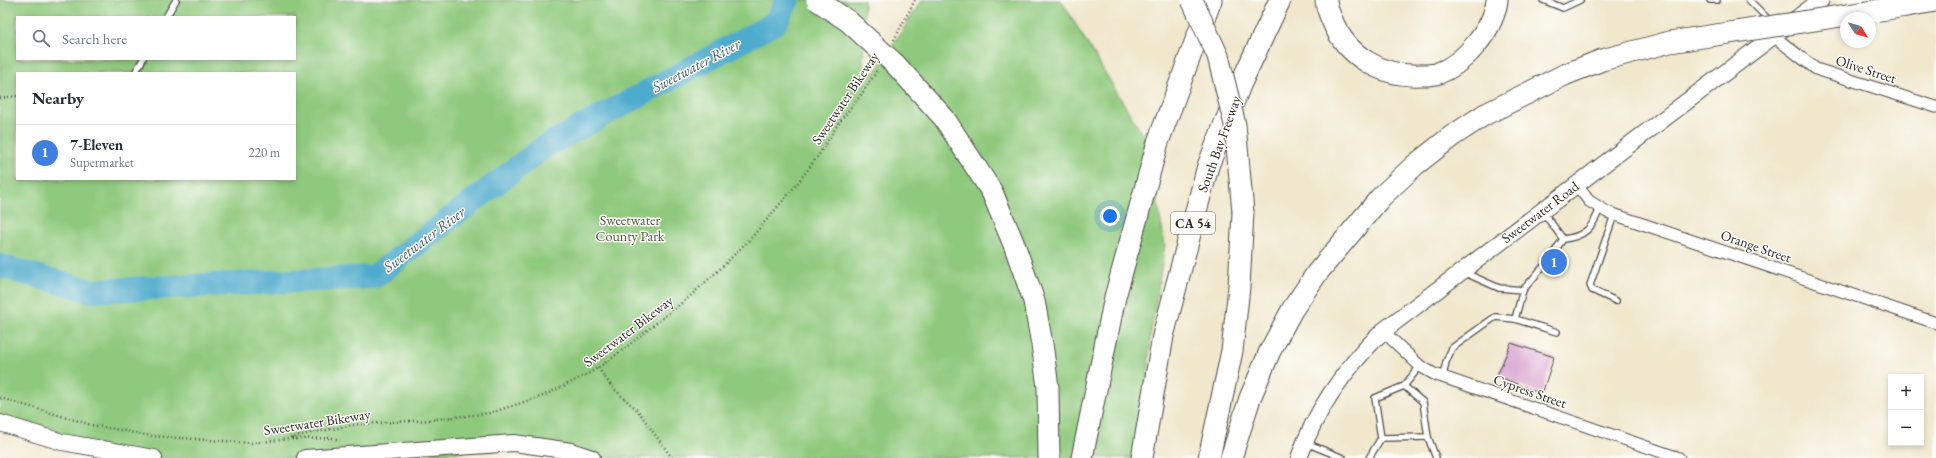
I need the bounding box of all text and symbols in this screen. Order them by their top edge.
north arrow [1840,12,1876,48]
search box [16,16,296,60]
icon: search [30,27,52,49]
text: Search here [62,29,127,48]
water label: Sweetwater River [648,33,745,97]
street label: Sweetwater Bikeway [807,48,883,148]
street label: Olive Street [1834,51,1899,87]
text: Nearby [32,87,84,109]
street label: South Bay Freeway [1193,92,1245,195]
text: 7-Eleven [70,135,123,154]
text: 1 [42,144,48,161]
text: 220 m [249,144,280,161]
text: Supermarket [70,154,134,171]
street label: Sweetwater Road [1498,176,1583,247]
water label: Sweetwater River [379,201,470,277]
your location [1100,206,1120,226]
park label: Sweetwater County Park [596,211,665,245]
road number: CA 54 [1171,212,1215,234]
street label: Orange Street [1718,226,1794,267]
pin: 1 [1541,247,1567,277]
street label: Sweetwater Bikeway [580,291,677,371]
street label: Cypress Street [1491,370,1569,412]
map controls [1888,374,1924,446]
button: + [1888,374,1924,410]
street label: Sweetwater Bikeway [262,405,373,439]
button: − [1888,410,1924,446]

